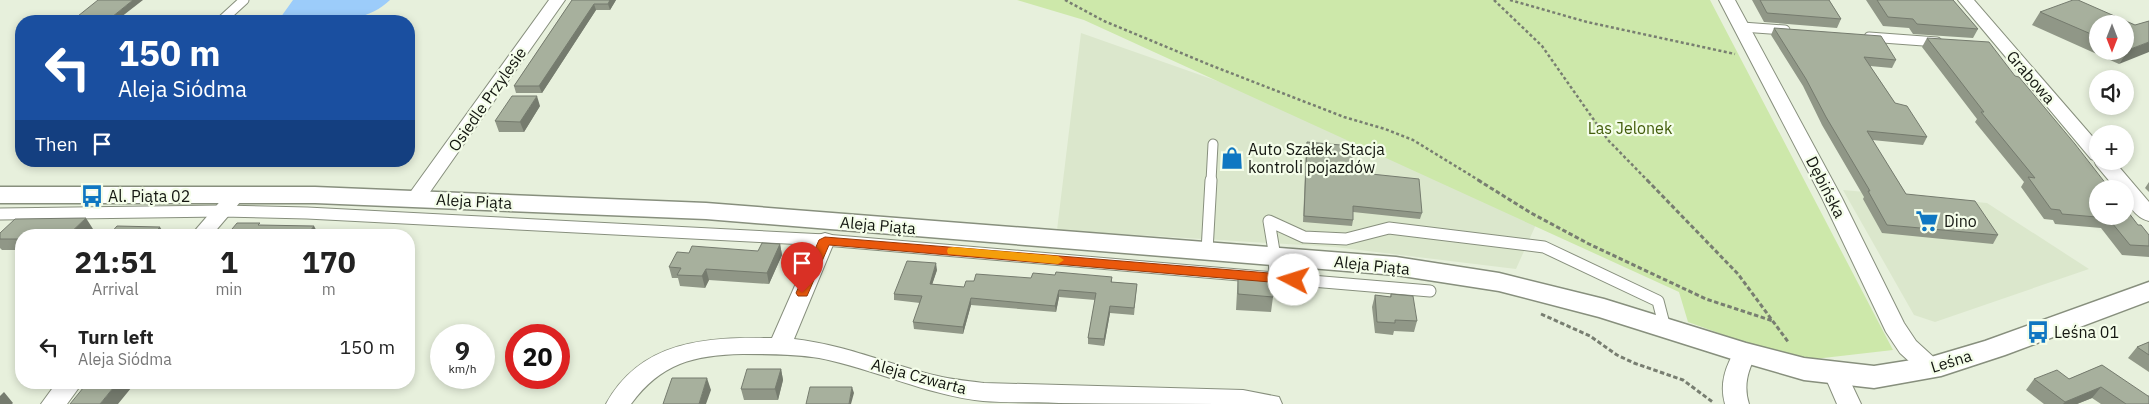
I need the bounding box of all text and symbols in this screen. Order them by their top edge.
north arrow [2089,15,2134,60]
map controls [2089,15,2134,225]
text: 150 m [118,30,221,76]
icon: left [35,35,100,100]
street label: Osiedle Przylesie [444,43,530,155]
street label: Grabowa [2002,46,2060,108]
button: sound [2089,70,2134,115]
text: Aleja Siódma [118,74,247,103]
park label: Las Jelonek [1588,118,1673,138]
button: + [2089,125,2134,170]
icon: arrive [88,130,116,158]
text: Then [35,132,78,156]
place label: Auto Szałek. Stacja kontroli pojazdów [1248,139,1385,177]
shop icon: Auto Szałek. Stacja kontroli pojazdów [1219,145,1245,171]
street label: Dębińska [1802,153,1850,222]
button: − [2089,180,2134,225]
bus stop icon: Al. Piąta 02 [79,183,105,209]
place label: Al. Piąta 02 [108,186,190,206]
street label: Aleja Piąta [435,189,513,213]
supermarket icon: Dino [1914,208,1940,234]
place label: Dino [1944,211,1977,231]
street label: Aleja Piąta [839,212,917,238]
text: 21:51 [74,242,156,281]
text: 1 [220,242,238,281]
text: 170 [302,242,356,281]
pin [781,242,823,293]
icon: arrive [788,249,816,277]
street label: Aleja Piąta [1333,251,1411,279]
position arrow [1267,253,1319,305]
text: Arrival [92,279,139,299]
text: min [215,279,242,299]
text: m [322,279,336,299]
bus stop icon: Leśna 01 [2025,319,2051,345]
place label: Leśna 01 [2054,322,2119,342]
speed limit sign: 20 [505,324,570,389]
text: Turn left [78,325,154,349]
icon: left [35,333,63,361]
text: 9 [455,334,470,367]
text: 150 m [340,335,395,359]
street label: Leśna [1928,345,1974,377]
text: Aleja Siódma [78,349,172,369]
street label: Aleja Czwarta [869,354,969,398]
text: km/h [448,361,477,376]

